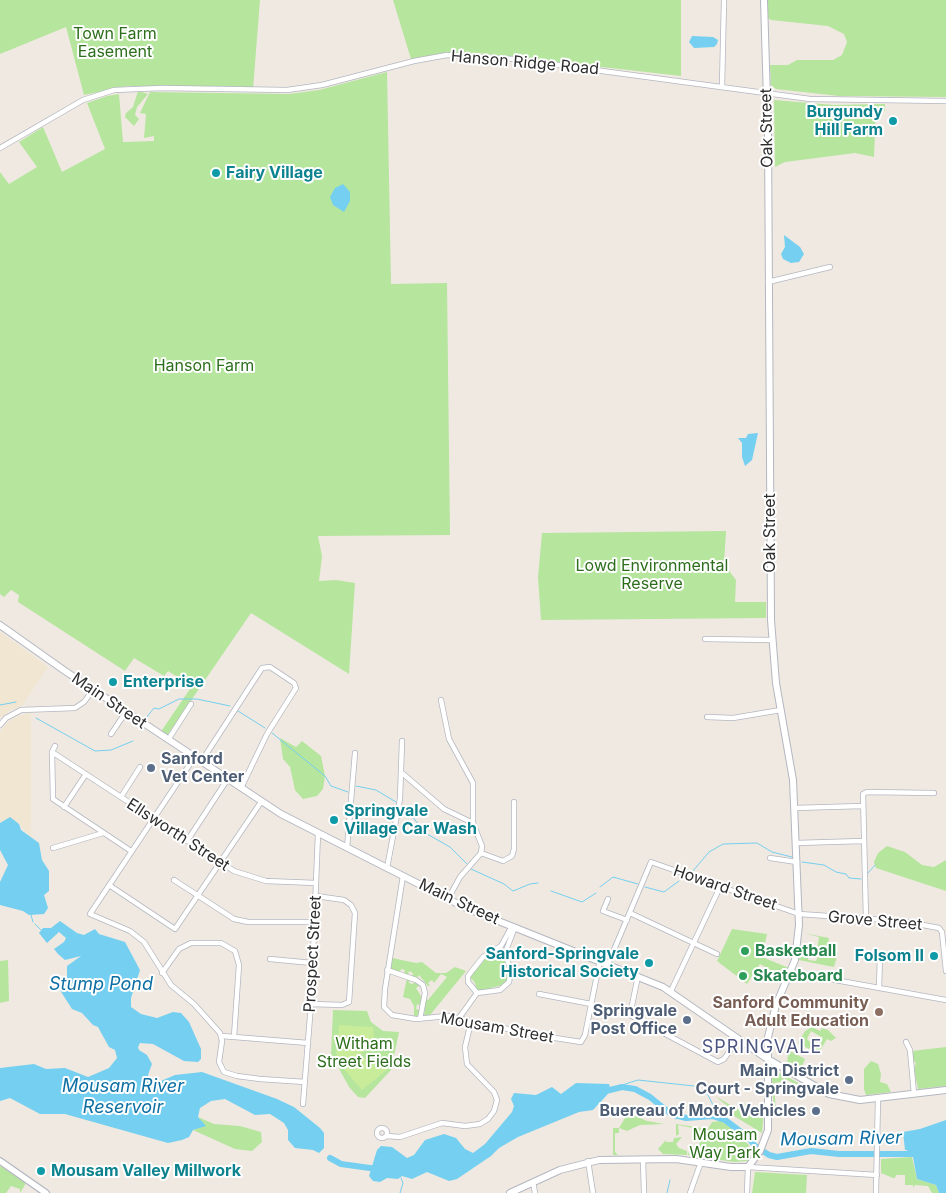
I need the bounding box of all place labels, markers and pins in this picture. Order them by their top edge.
place label: Burgundy Hill Farm [806,102,883,140]
marker: Burgundy Hill Farm [887,115,899,127]
place label: Fairy Village [226,163,323,183]
marker: Fairy Village [210,167,222,179]
place label: Enterprise [123,672,204,692]
marker: Enterprise [107,676,119,688]
place label: Sanford Vet Center [161,749,244,787]
marker: Sanford Vet Center [145,762,157,774]
place label: Springvale Village Car Wash [344,801,477,839]
marker: Springvale Village Car Wash [328,814,340,826]
place label: Basketball [755,941,836,961]
place label: Sanford-Springvale Historical Society [486,944,639,982]
marker: Basketball [739,945,751,957]
place label: Folsom II [855,946,924,966]
marker: Folsom II [928,950,940,962]
marker: Sanford-Springvale Historical Society [643,957,655,969]
place label: Skateboard [753,966,843,986]
marker: Skateboard [737,970,749,982]
place label: Sanford Community Adult Education [712,993,869,1031]
place label: Springvale Post Office [591,1001,677,1039]
marker: Sanford Community Adult Education [873,1006,885,1018]
marker: Springvale Post Office [681,1014,693,1026]
place label: Main District Court - Springvale [695,1061,839,1099]
marker: Main District Court - Springvale [843,1074,855,1086]
place label: Buereau of Motor Vehicles [600,1101,806,1121]
marker: Buereau of Motor Vehicles [810,1105,822,1117]
place label: Mousam Valley Millwork [51,1161,241,1181]
marker: Mousam Valley Millwork [35,1165,47,1177]

